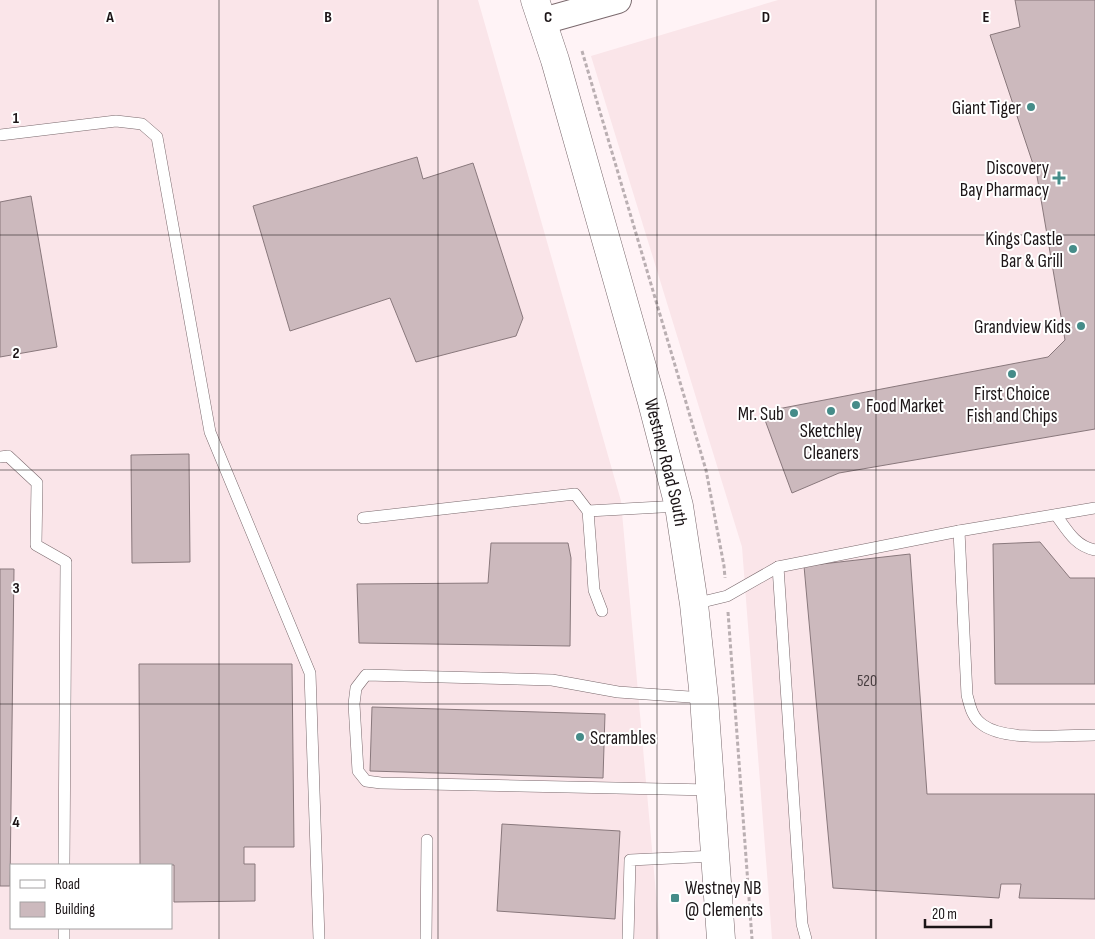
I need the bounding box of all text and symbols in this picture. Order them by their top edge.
text: A [105,8,114,27]
text: B [324,8,332,27]
text: C [544,8,552,27]
text: D [762,8,770,27]
text: E [983,8,990,27]
place label: Giant Tiger [952,97,1022,120]
marker: Giant Tiger [1025,101,1037,113]
text: 1 [13,109,20,128]
place label: Discovery Bay Pharmacy [960,157,1050,202]
marker: Discovery Bay Pharmacy [1053,172,1065,184]
place label: Kings Castle Bar & Grill [985,228,1063,273]
marker: Kings Castle Bar & Grill [1067,243,1079,255]
place label: Grandview Kids [974,316,1071,339]
marker: Grandview Kids [1075,320,1087,332]
text: 2 [12,344,20,363]
marker: First Choice Fish and Chips [1006,368,1018,380]
place label: First Choice Fish and Chips [967,383,1058,428]
place label: Food Market [866,395,944,418]
street label: Westney Road South [639,396,692,528]
marker: Food Market [850,399,862,411]
place label: Mr. Sub [738,403,784,426]
marker: Sketchley Cleaners [825,405,837,417]
marker: Mr. Sub [788,407,800,419]
place label: Sketchley Cleaners [800,420,863,465]
text: 3 [12,579,20,598]
house number: 520 [857,672,877,691]
place label: Scrambles [590,727,656,750]
marker: Scrambles [574,731,586,743]
text: 4 [12,813,20,832]
legend [10,864,172,929]
text: Road [55,875,80,894]
place label: Westney NB @ Clements [685,877,763,922]
marker: Westney NB @ Clements [669,892,681,904]
scale bar [925,896,991,928]
text: Building [55,900,95,919]
text: 20 m [932,905,957,924]

